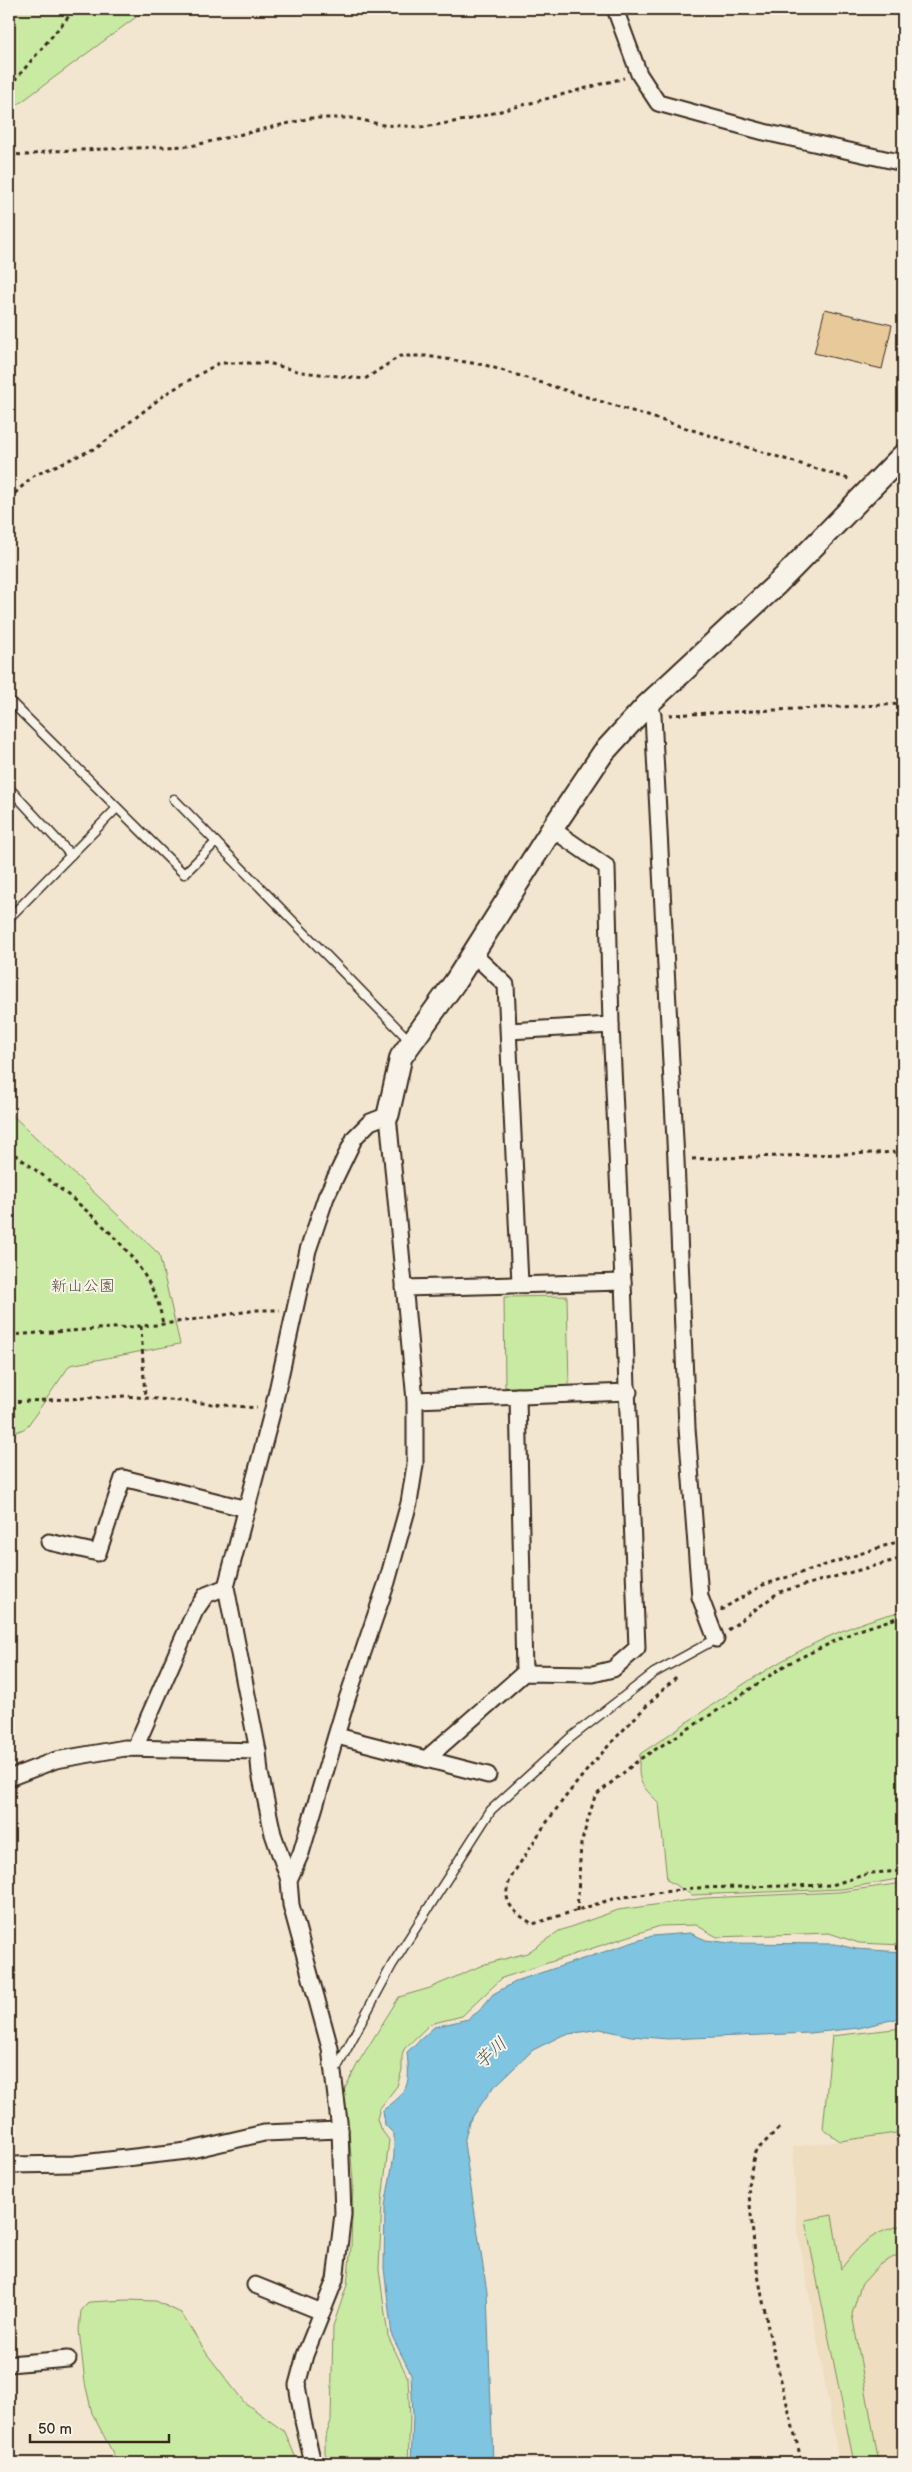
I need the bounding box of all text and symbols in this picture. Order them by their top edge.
park label: 新山公園 [51,1277,115,1296]
water label: 芋川 [471,2033,511,2073]
scale bar [30,2412,169,2444]
text: 50 m [38,2420,72,2439]

